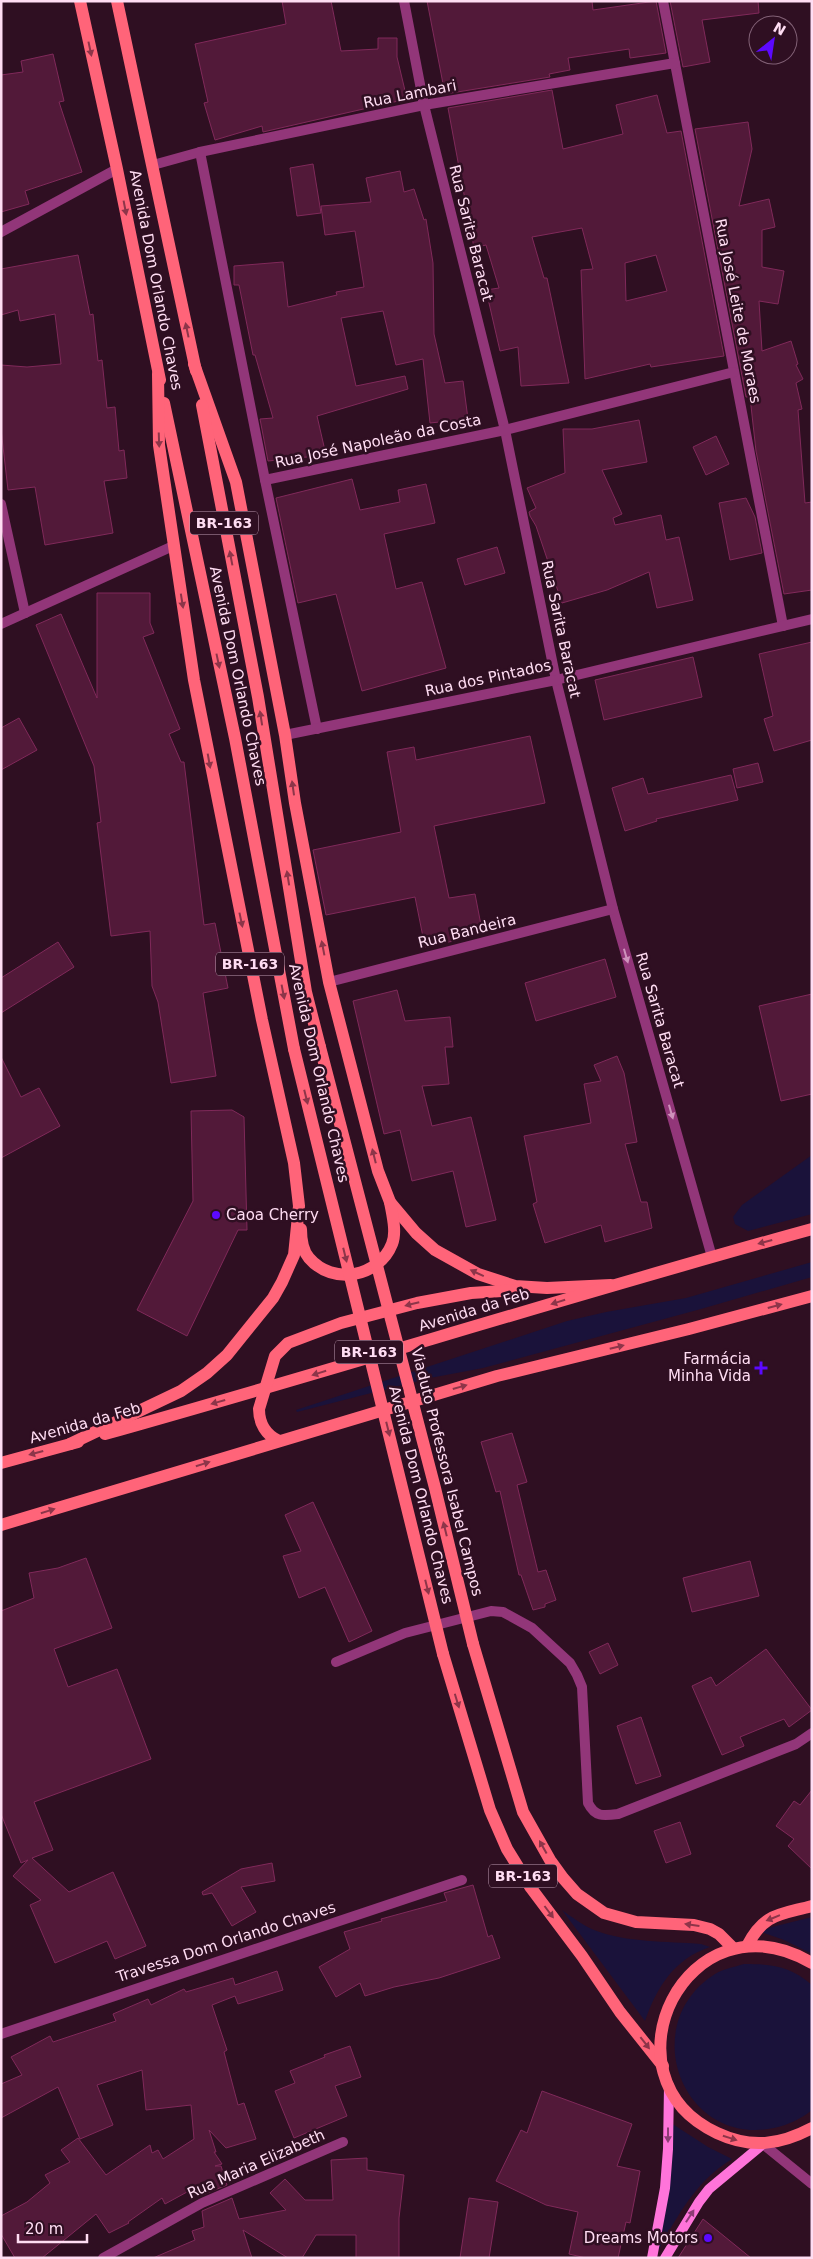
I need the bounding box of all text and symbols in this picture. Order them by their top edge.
north arrow [748,15,798,65]
text: N [770,19,789,39]
one-way arrow [86,41,94,57]
street label: Rua Lambari [362,76,458,112]
street label: Rua Sarita Baracat [445,163,497,303]
street label: Avenida Dom Orlando Chaves [126,168,186,392]
one-way arrow [121,200,129,215]
street label: Rua José Leite de Moraes [711,217,765,405]
one-way arrow [183,322,191,338]
street label: Rua José Napoleão da Costa [273,410,483,472]
one-way arrow [155,432,163,448]
road number: BR-163 [190,512,258,534]
one-way arrow [227,550,235,566]
street label: Rua Sarita Baracat [538,559,584,700]
street label: Avenida Dom Orlando Chaves [206,564,270,788]
one-way arrow [178,593,186,609]
one-way arrow [215,654,223,670]
street label: Rua dos Pintados [423,656,553,700]
one-way arrow [257,710,265,726]
one-way arrow [206,753,214,769]
one-way arrow [289,780,297,796]
one-way arrow [283,870,291,886]
street label: Rua Bandeira [416,910,518,952]
one-way arrow [238,913,246,929]
one-way arrow [318,939,326,955]
one-way arrow [623,948,631,963]
street label: Rua Sarita Baracat [632,950,688,1090]
road number: BR-163 [216,952,284,976]
street label: Avenida Dom Orlando Chaves [285,962,353,1184]
one-way arrow [280,985,288,1001]
one-way arrow [302,1089,310,1104]
one-way arrow [667,1105,675,1120]
one-way arrow [370,1149,378,1164]
place label: Caoa Cherry [226,1206,319,1224]
marker: Caoa Cherry [210,1209,222,1221]
one-way arrow [757,1238,772,1246]
one-way arrow [341,1247,349,1262]
one-way arrow [470,1268,484,1276]
street label: Avenida da Feb [417,1285,531,1335]
one-way arrow [551,1298,566,1306]
one-way arrow [404,1300,419,1308]
one-way arrow [767,1302,782,1310]
road number: BR-163 [335,1340,403,1364]
one-way arrow [610,1343,625,1351]
street label: Viaduto Professora Isabel Campos [407,1346,487,1598]
place label: Farmácia Minha Vida [668,1350,751,1385]
marker: Farmácia Minha Vida [755,1362,767,1374]
one-way arrow [311,1370,326,1378]
one-way arrow [453,1383,468,1391]
street label: Avenida Dom Orlando Chaves [385,1384,457,1606]
street label: Avenida da Feb [27,1399,143,1447]
one-way arrow [211,1399,226,1407]
one-way arrow [384,1422,392,1437]
one-way arrow [28,1450,43,1458]
one-way arrow [196,1460,211,1467]
one-way arrow [41,1507,56,1515]
one-way arrow [441,1521,449,1536]
one-way arrow [423,1580,431,1595]
one-way arrow [454,1693,462,1708]
one-way arrow [539,1840,547,1854]
road number: BR-163 [489,1864,557,1888]
street label: Travessa Dom Orlando Chaves [113,1898,338,1986]
one-way arrow [543,1905,554,1918]
one-way arrow [766,1914,780,1922]
one-way arrow [683,1921,699,1929]
one-way arrow [639,2036,650,2049]
street label: Rua Maria Elizabeth [184,2126,328,2202]
one-way arrow [664,2127,672,2143]
one-way arrow [723,2135,738,2143]
one-way arrow [685,2209,695,2223]
scale bar [18,2212,86,2244]
text: 20 m [25,2220,63,2238]
place label: Dreams Motors [584,2229,698,2247]
marker: Dreams Motors [702,2232,714,2244]

